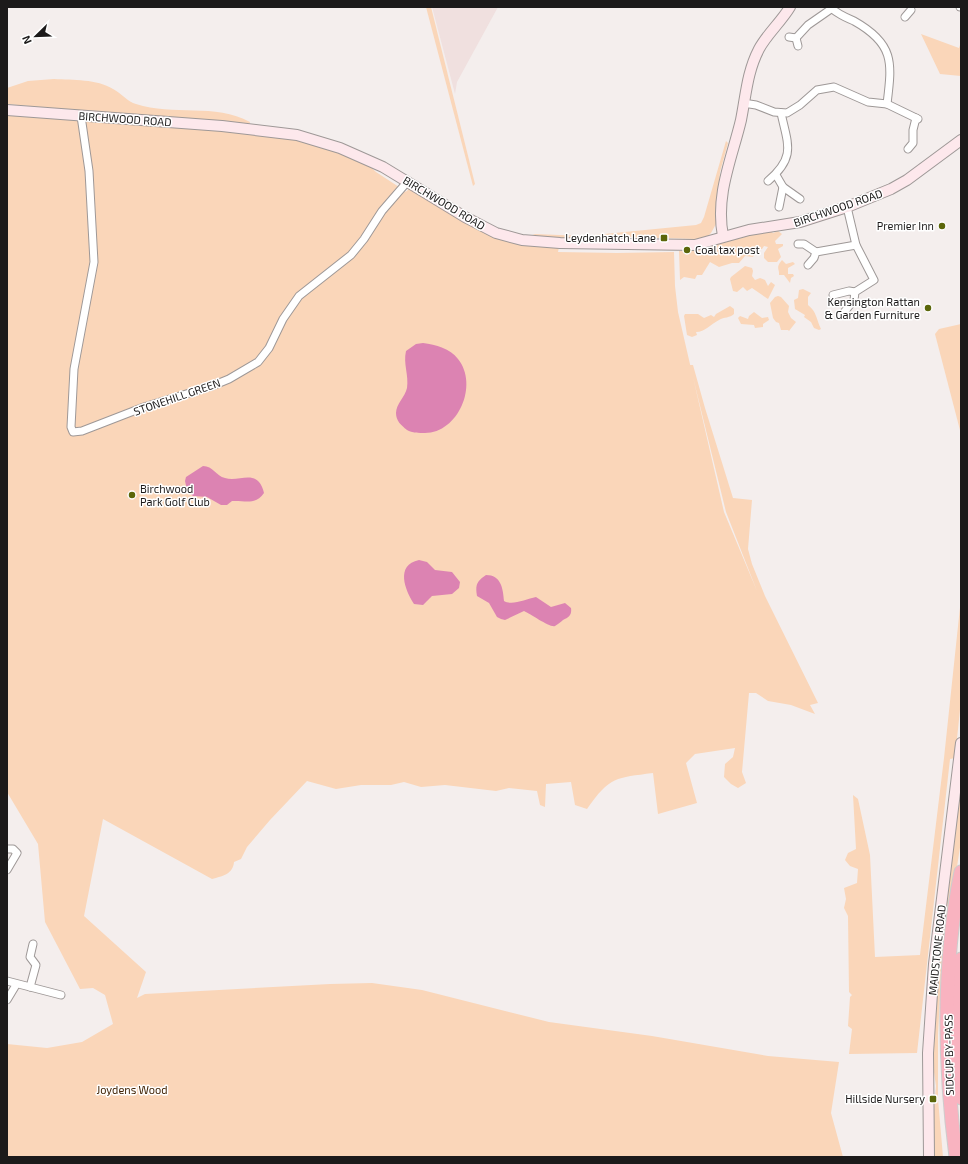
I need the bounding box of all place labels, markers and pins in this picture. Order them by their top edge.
place label: Premier Inn [877,219,934,232]
marker: Premier Inn [937,221,947,231]
place label: Leydenhatch Lane [565,231,656,244]
marker: Leydenhatch Lane [659,233,669,243]
place label: Coal tax post [695,243,760,256]
marker: Coal tax post [682,245,692,255]
place label: Kensington Rattan & Garden Furniture [825,295,920,321]
marker: Kensington Rattan & Garden Furniture [923,303,933,313]
place label: Birchwood Park Golf Club [140,482,210,508]
marker: Birchwood Park Golf Club [127,490,137,500]
place label: Hillside Nursery [845,1092,925,1105]
marker: Hillside Nursery [928,1094,938,1104]

